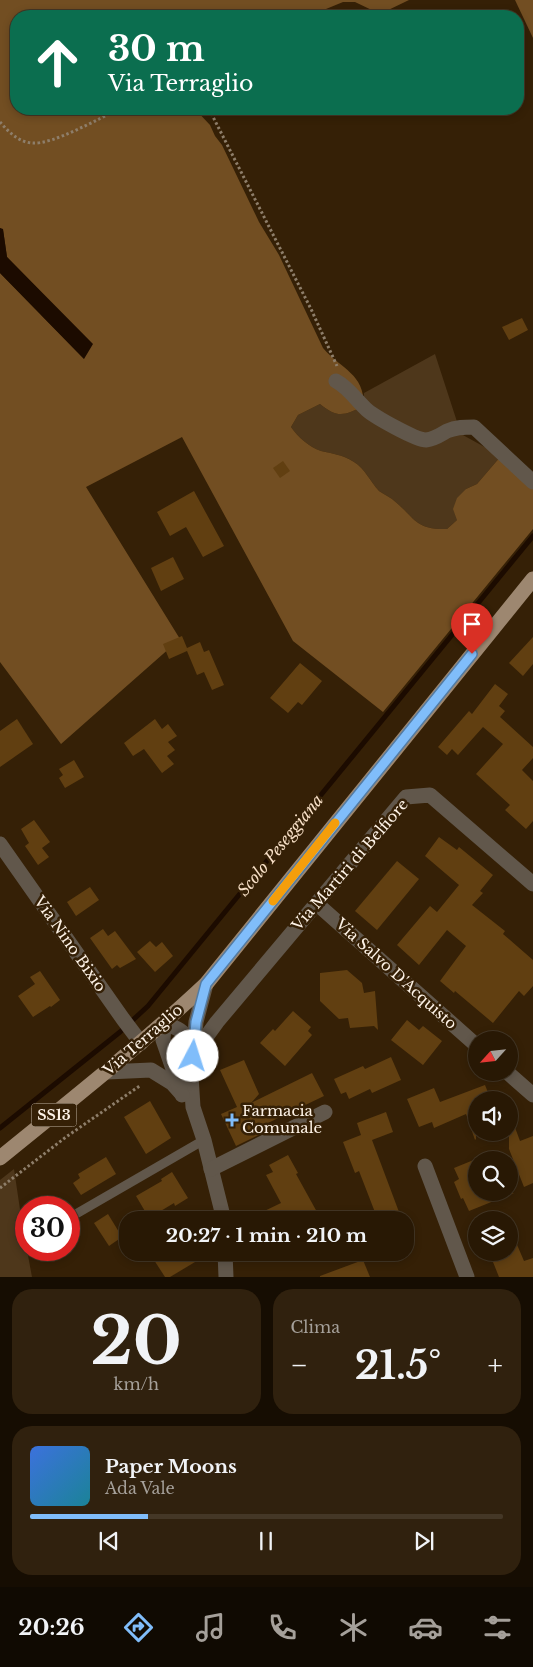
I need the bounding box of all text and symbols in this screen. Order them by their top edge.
text: 30 m [108,27,205,70]
icon: ahead [25,30,90,95]
text: Via Terraglio [108,70,253,97]
pin [451,603,493,654]
icon: arrive [458,610,486,638]
water label: Scolo Peseggiana [233,790,327,900]
street label: Via Martiri di Belfiore [287,795,412,935]
street label: Via Nino Bixio [30,891,111,996]
street label: Via Salvo D'Acquisto [331,913,461,1033]
street label: Via Terraglio [98,1000,186,1080]
position arrow [166,1029,218,1081]
north arrow [468,1031,518,1081]
map controls [468,1031,518,1261]
button: sound [468,1091,518,1141]
place label: Farmacia Comunale [242,1101,322,1137]
road number: SS13 [32,1104,76,1126]
marker: Farmacia Comunale [226,1114,238,1126]
button: search [468,1151,518,1201]
speed limit sign: 30 [15,1196,80,1261]
button: layers [468,1211,518,1261]
text: 20:27 · 1 min · 210 m [166,1224,367,1247]
text: 20 [91,1301,182,1382]
text: Clima [291,1317,340,1337]
text: 21.5° [355,1342,441,1389]
text: − [291,1348,308,1383]
text: + [488,1348,503,1383]
text: km/h [114,1374,159,1394]
text: Paper Moons [105,1455,237,1478]
text: Ada Vale [105,1478,175,1498]
icon: previous [95,1527,123,1555]
icon: pause [252,1527,280,1555]
icon: next [410,1527,438,1555]
icon: directions [121,1610,156,1645]
icon: music [193,1610,228,1645]
icon: phone [265,1610,300,1645]
icon: climate [336,1610,371,1645]
icon: car [408,1610,443,1645]
icon: filters [480,1610,515,1645]
text: 20:26 [18,1614,85,1641]

